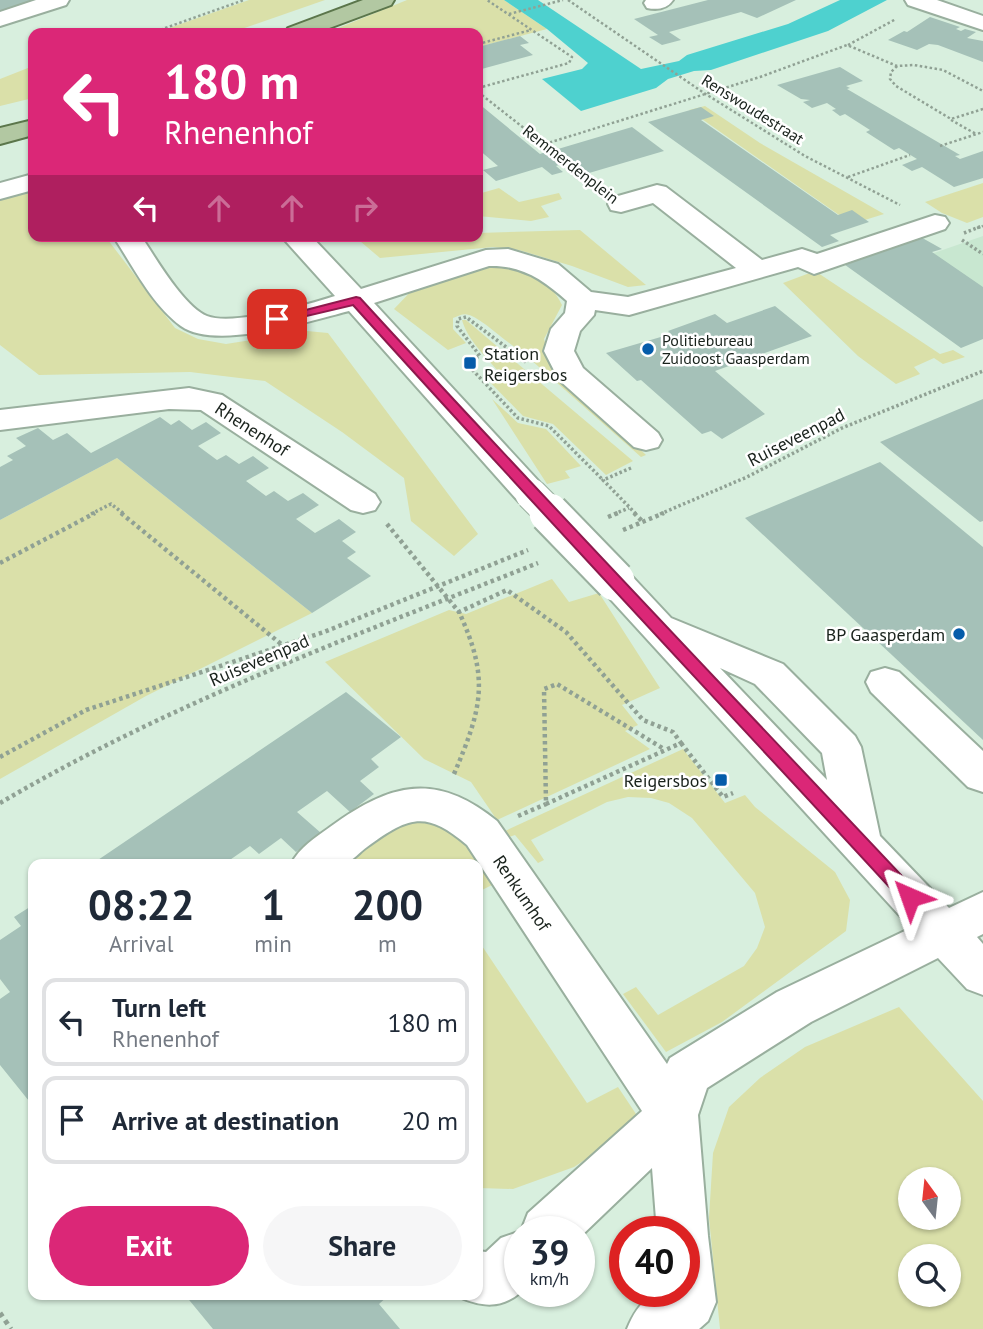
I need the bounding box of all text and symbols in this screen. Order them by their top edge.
text: 180 m [164,49,299,113]
icon: left [49,56,140,147]
street label: Renswoudestraat [698,70,808,149]
text: Rhenenhof [164,111,313,153]
street label: Remmerdenplein [519,120,623,208]
icon: left [127,189,165,227]
icon: ahead [200,189,238,227]
icon: ahead [273,189,311,227]
icon: right [346,189,384,227]
pin [247,289,307,349]
icon: arrive [258,300,296,338]
place label: Politiebureau Zuidoost Gaasperdam [662,330,810,368]
marker: Politiebureau Zuidoost Gaasperdam [640,341,656,357]
place label: Station Reigersbos [484,342,567,386]
marker: Station Reigersbos [462,355,478,371]
street label: Rhenenhof [211,397,294,462]
street label: Ruiseveenpad [743,403,849,471]
place label: BP Gaasperdam [826,623,945,646]
marker: BP Gaasperdam [951,626,967,642]
street label: Ruiseveenpad [206,629,312,691]
place label: Reigersbos [624,769,707,792]
marker: Reigersbos [713,772,729,788]
street label: Renkumhof [488,851,557,936]
position arrow [873,860,947,934]
text: 08:22 [88,877,194,932]
text: 1 [261,877,285,932]
text: 200 [352,877,423,932]
text: Arrival [109,929,173,958]
text: min [254,929,292,958]
text: m [378,929,397,958]
text: Turn left [112,991,206,1024]
icon: left [53,1003,91,1041]
text: 180 m [387,1006,458,1039]
text: Rhenenhof [112,1024,219,1053]
icon: arrive [53,1101,91,1139]
text: Arrive at destination [112,1104,339,1137]
text: 20 m [402,1104,458,1137]
north arrow [898,1167,961,1230]
map controls [898,1167,961,1307]
button: Exit [49,1206,249,1286]
button: Share [263,1206,462,1286]
speed limit sign: 40 [609,1216,700,1307]
text: 39 [530,1229,569,1275]
button: search [898,1244,961,1307]
text: km/h [530,1267,569,1290]

